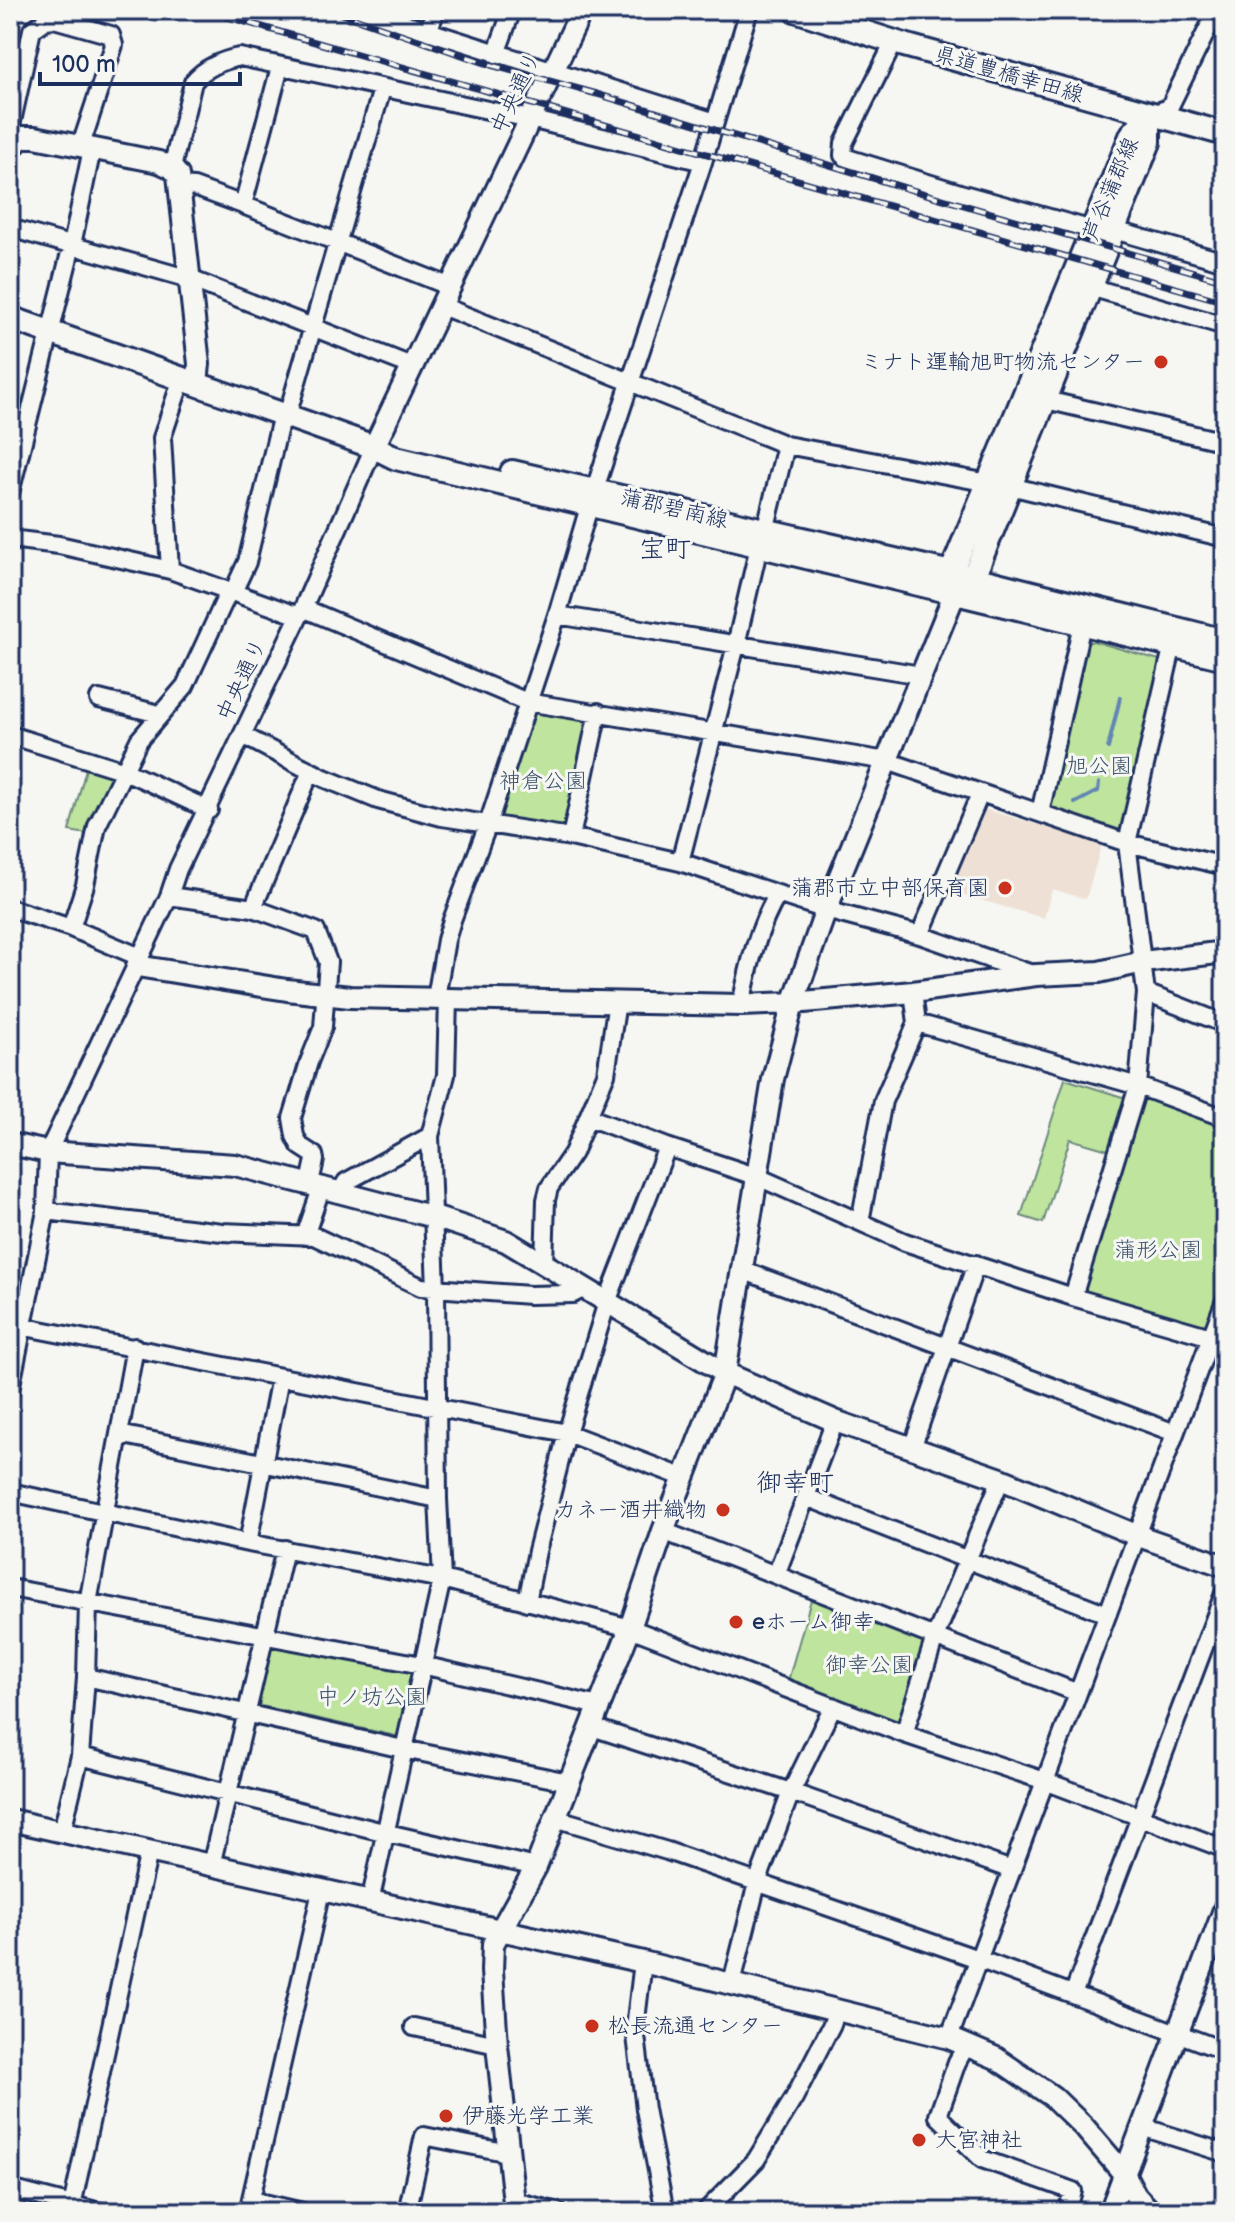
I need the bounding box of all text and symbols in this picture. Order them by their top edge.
scale bar [40,36,240,86]
street label: 県道豊橋幸田線 [931,41,1087,109]
street label: 中央通り [485,47,547,139]
text: 100 m [52,50,116,79]
street label: 芦谷蒲郡線 [1077,133,1145,245]
place label: ミナト運輸旭町物流センター [860,349,1145,376]
marker: ミナト運輸旭町物流センター [1152,353,1170,371]
street label: 蒲郡碧南線 [617,483,731,535]
district label: 宝町 [639,534,691,565]
street label: 中央通り [211,634,273,726]
park label: 旭公園 [1066,753,1132,780]
park label: 神倉公園 [499,768,587,795]
place label: 蒲郡市立中部保育園 [791,875,989,902]
marker: 蒲郡市立中部保育園 [996,879,1014,897]
park label: 蒲形公園 [1114,1237,1202,1264]
district label: 御幸町 [756,1468,834,1499]
place label: カネー酒井織物 [555,1497,707,1524]
marker: カネー酒井織物 [714,1501,732,1519]
place label: eホーム御幸 [752,1609,874,1636]
marker: eホーム御幸 [727,1613,745,1631]
park label: 御幸公園 [825,1652,913,1679]
park label: 中ノ坊公園 [317,1684,427,1711]
place label: 松長流通センター [608,2013,783,2040]
marker: 松長流通センター [583,2017,601,2035]
place label: 伊藤光学工業 [462,2103,594,2130]
marker: 伊藤光学工業 [437,2107,455,2125]
place label: 大宮神社 [935,2127,1023,2154]
marker: 大宮神社 [910,2131,928,2149]

